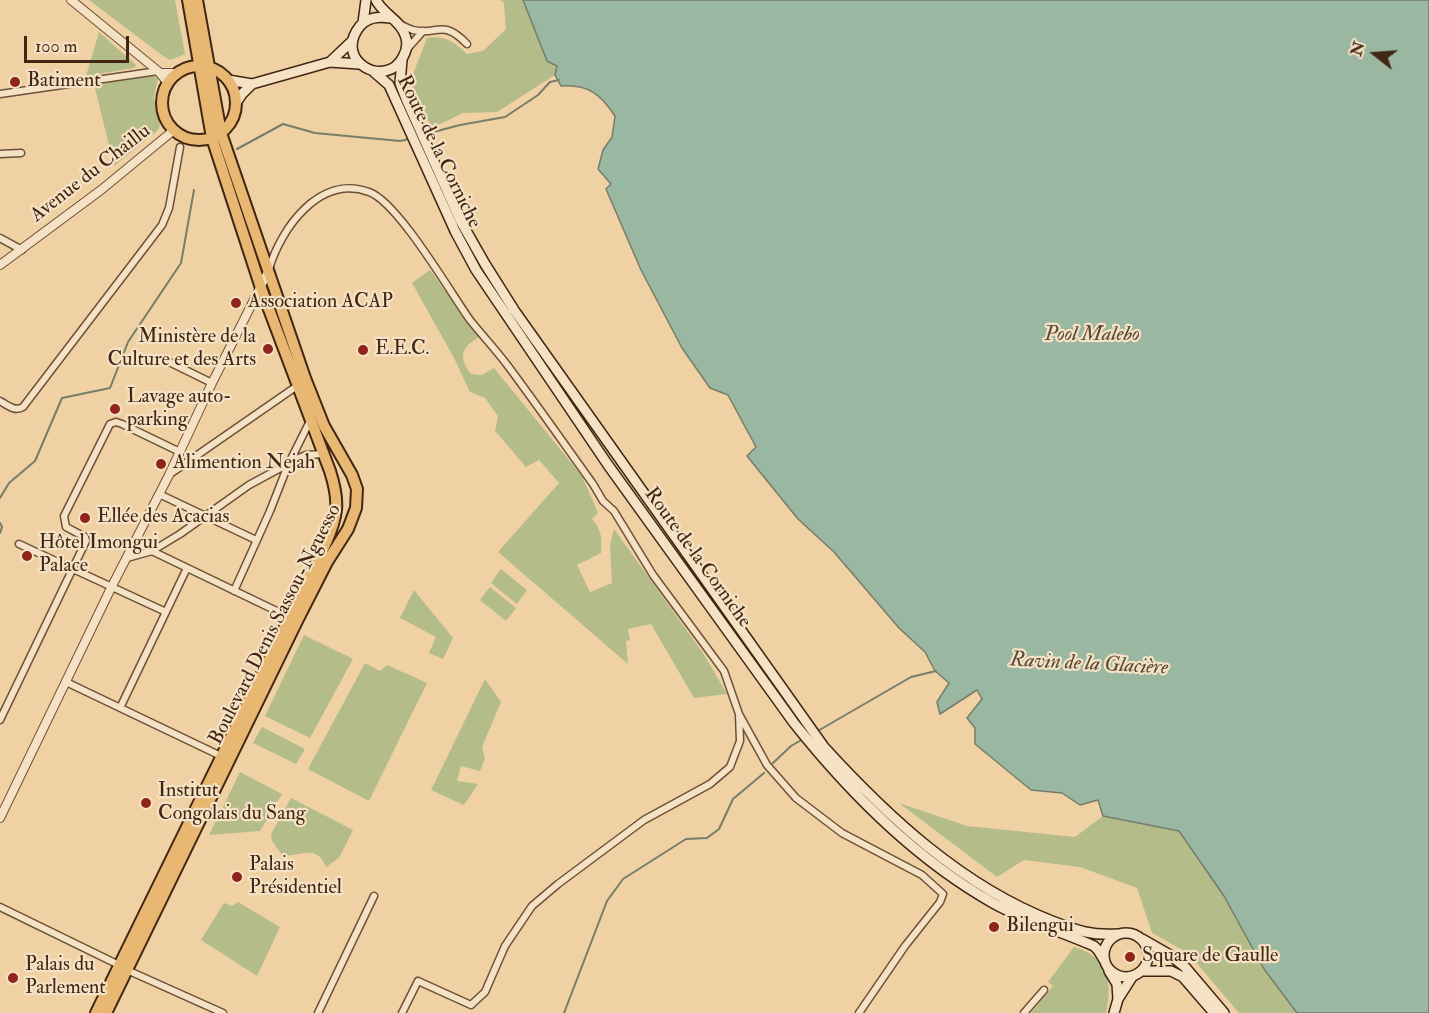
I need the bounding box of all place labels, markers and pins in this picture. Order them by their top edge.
place label: Batiment [27,70,101,94]
marker: Batiment [8,75,22,89]
place label: Association ACAP [248,291,393,315]
marker: Association ACAP [229,296,243,310]
place label: Ministère de la Culture et des Arts [108,326,256,373]
place label: E.E.C. [375,338,429,362]
marker: Ministère de la Culture et des Arts [261,342,275,356]
marker: E.E.C. [356,343,370,357]
place label: Lavage auto- parking [127,386,232,433]
marker: Lavage auto- parking [108,402,122,416]
place label: Alimention Nejah [173,452,315,476]
marker: Alimention Nejah [154,457,168,471]
place label: Ellée des Acacias [97,506,229,530]
marker: Ellée des Acacias [78,511,92,525]
place label: Hôtel Imongui Palace [39,532,158,579]
marker: Hôtel Imongui Palace [20,549,34,563]
place label: Institut Congolais du Sang [158,780,306,827]
marker: Institut Congolais du Sang [139,796,153,810]
place label: Palais Présidentiel [249,854,342,901]
marker: Palais Présidentiel [230,870,244,884]
place label: Bilengui [1006,915,1074,939]
marker: Bilengui [987,920,1001,934]
place label: Square de Gaulle [1142,945,1278,969]
marker: Square de Gaulle [1123,950,1137,964]
place label: Palais du Parlement [25,954,106,1001]
marker: Palais du Parlement [6,971,20,985]

